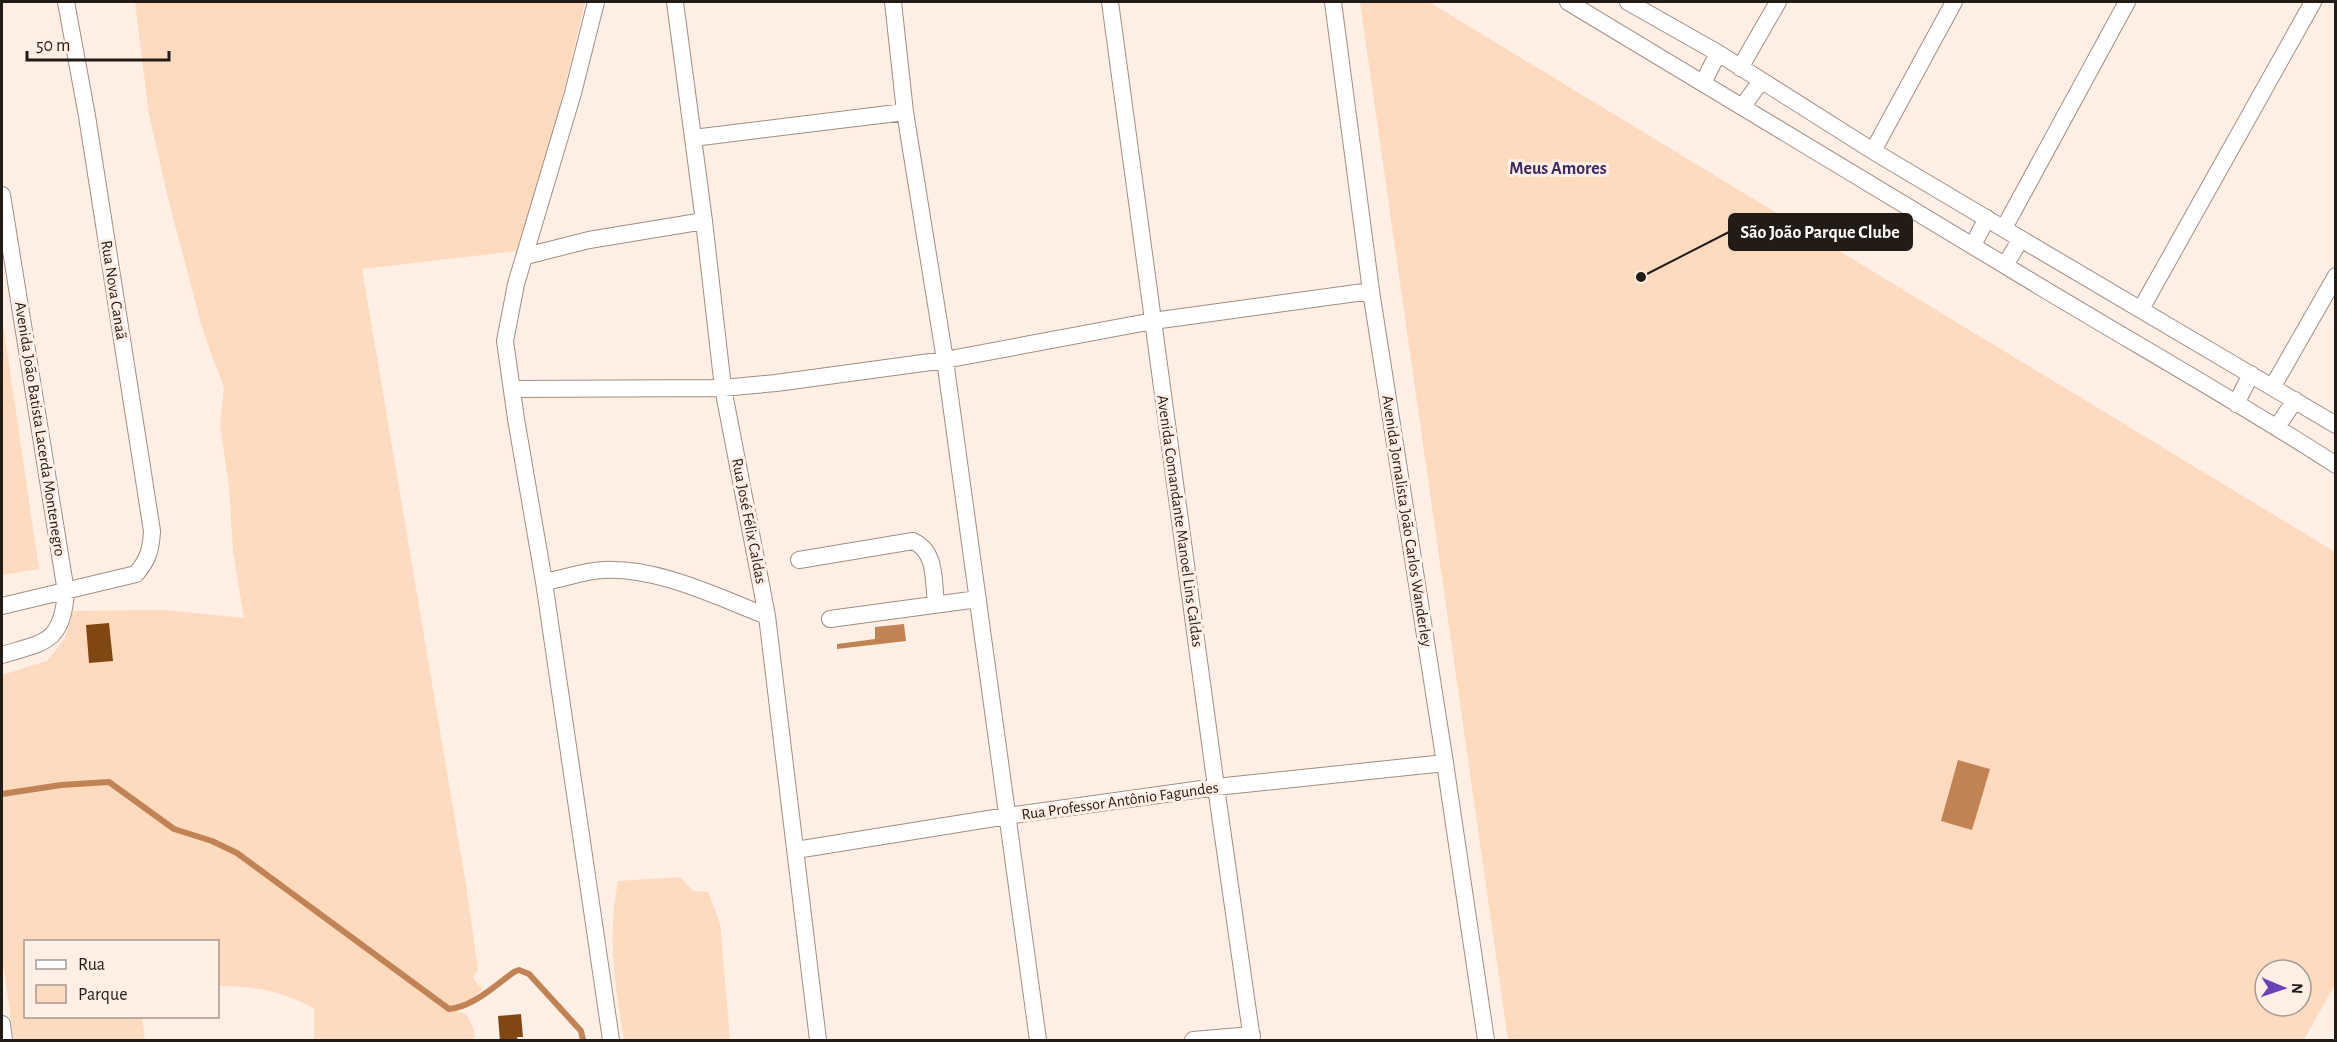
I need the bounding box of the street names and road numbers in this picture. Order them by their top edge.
street label: Rua Nova Canaã [98,239,130,341]
street label: Avenida João Batista Lacerda Montenegro [12,301,68,558]
street label: Avenida Comandante Manoel Lins Caldas [1154,394,1206,648]
street label: Avenida Jornalista João Carlos Wanderley [1378,394,1435,648]
street label: Rua José Félix Caldas [729,457,769,585]
street label: Rua Professor Antônio Fagundes [1020,779,1220,823]

